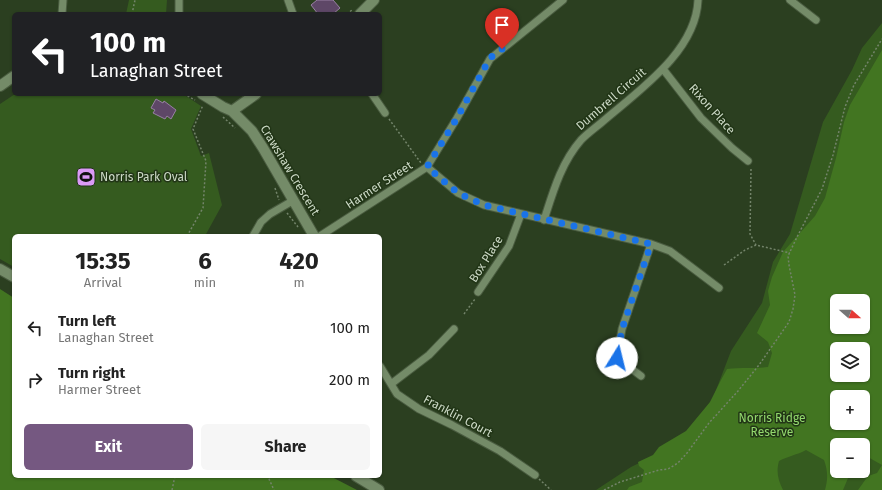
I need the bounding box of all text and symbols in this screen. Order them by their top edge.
pin [485,8,519,49]
icon: arrive [491,14,513,36]
text: 100 m [90,26,166,59]
icon: left [24,28,76,80]
text: Lanaghan Street [90,60,223,82]
street label: Dumbrell Circuit [573,64,649,133]
street label: Rixon Place [686,81,738,137]
street label: Crawshaw Crescent [257,122,323,218]
street label: Harmer Street [343,158,415,212]
sports icon: Norris Park Oval [75,166,97,188]
place label: Norris Park Oval [100,170,188,184]
street label: Box Place [466,233,506,285]
text: 15:35 [75,247,131,275]
text: 6 [198,247,212,275]
text: 420 [279,247,319,275]
text: Arrival [84,275,122,290]
text: min [194,275,216,290]
text: m [294,275,305,290]
north arrow [830,294,870,334]
map controls [830,294,870,478]
text: Turn left [58,312,116,330]
icon: left [24,317,46,339]
text: 100 m [330,319,370,337]
text: Lanaghan Street [58,330,154,345]
position arrow [596,337,638,379]
button: layers [830,342,870,382]
text: Turn right [58,364,125,382]
icon: right [24,369,46,391]
text: 200 m [329,371,370,389]
text: Harmer Street [58,382,141,397]
button: + [830,390,870,430]
street label: Franklin Court [421,392,495,440]
park label: Norris Ridge Reserve [738,411,806,439]
button: Exit [24,424,193,470]
button: Share [201,424,370,470]
button: − [830,438,870,478]

